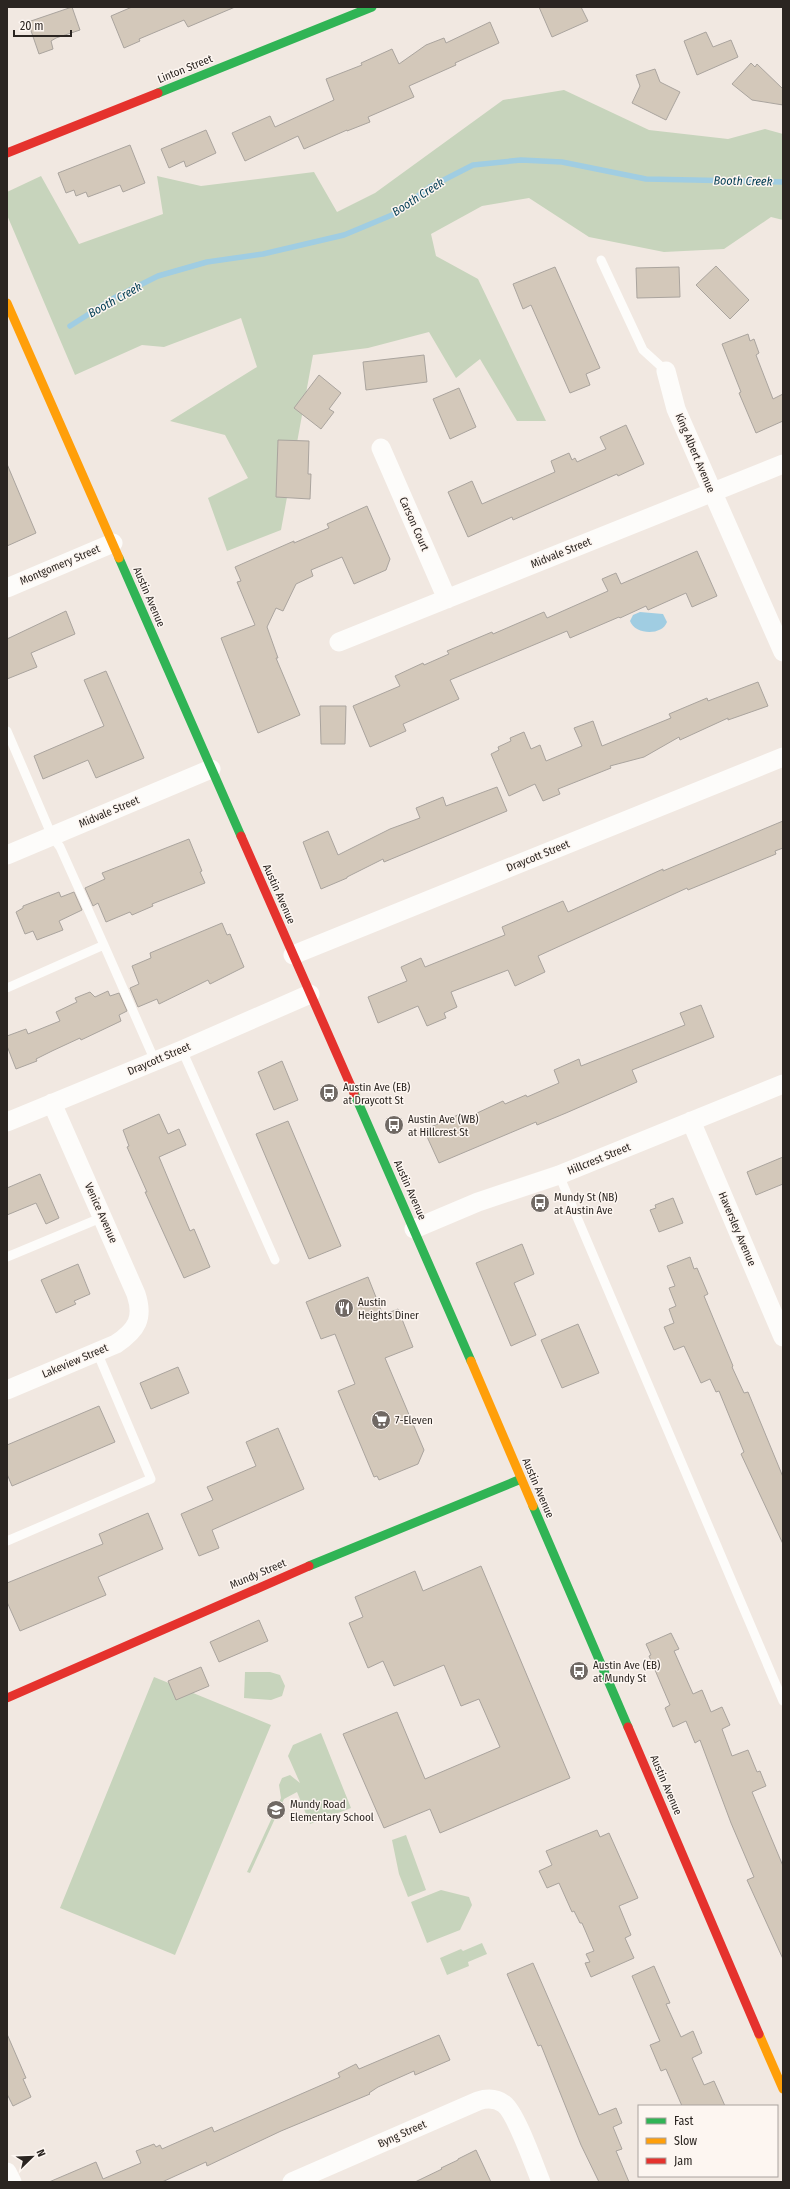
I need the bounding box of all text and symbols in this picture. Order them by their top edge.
scale bar [14,12,71,38]
text: 20 m [20,19,44,33]
street label: Linton Street [156,52,215,86]
water label: Booth Creek [713,173,773,189]
water label: Booth Creek [389,175,447,219]
water label: Booth Creek [86,280,144,320]
street label: King Albert Avenue [672,411,718,495]
street label: Carson Court [396,495,432,553]
street label: Midvale Street [529,535,594,571]
street label: Montgomery Street [18,542,102,588]
street label: Austin Avenue [131,565,167,629]
street label: Midvale Street [77,793,142,831]
street label: Draycott Street [504,837,572,875]
street label: Austin Avenue [260,862,298,926]
street label: Draycott Street [126,1040,193,1078]
place label: Austin Ave (EB) at Draycott St [343,1081,410,1107]
bus stop icon: Austin Ave (EB) at Draycott St [318,1082,340,1104]
place label: Austin Ave (WB) at Hillcrest St [408,1113,478,1139]
bus stop icon: Austin Ave (WB) at Hillcrest St [383,1114,405,1136]
street label: Hillcrest Street [566,1140,633,1178]
street label: Austin Avenue [391,1158,429,1222]
street label: Venice Avenue [82,1181,120,1245]
street label: Haversley Avenue [716,1190,758,1268]
place label: Mundy St (NB) at Austin Ave [554,1191,618,1217]
bus stop icon: Mundy St (NB) at Austin Ave [529,1192,551,1214]
place label: Austin Heights Diner [358,1296,419,1322]
restaurant icon: Austin Heights Diner [333,1297,355,1319]
street label: Lakeview Street [40,1341,110,1381]
supermarket icon: 7-Eleven [370,1409,392,1431]
place label: 7-Eleven [395,1414,433,1427]
street label: Austin Avenue [520,1456,556,1520]
street label: Mundy Street [228,1556,288,1592]
place label: Austin Ave (EB) at Mundy St [593,1659,660,1685]
bus stop icon: Austin Ave (EB) at Mundy St [568,1660,590,1682]
street label: Austin Avenue [648,1753,684,1817]
place label: Mundy Road Elementary School [290,1798,374,1824]
school or university icon: Mundy Road Elementary School [265,1799,287,1821]
legend [638,2105,778,2177]
text: Fast [674,2114,693,2128]
street label: Byng Street [376,2117,429,2150]
text: Slow [674,2134,697,2148]
north arrow [12,2137,52,2177]
text: N [33,2148,48,2159]
text: Jam [674,2154,692,2168]

